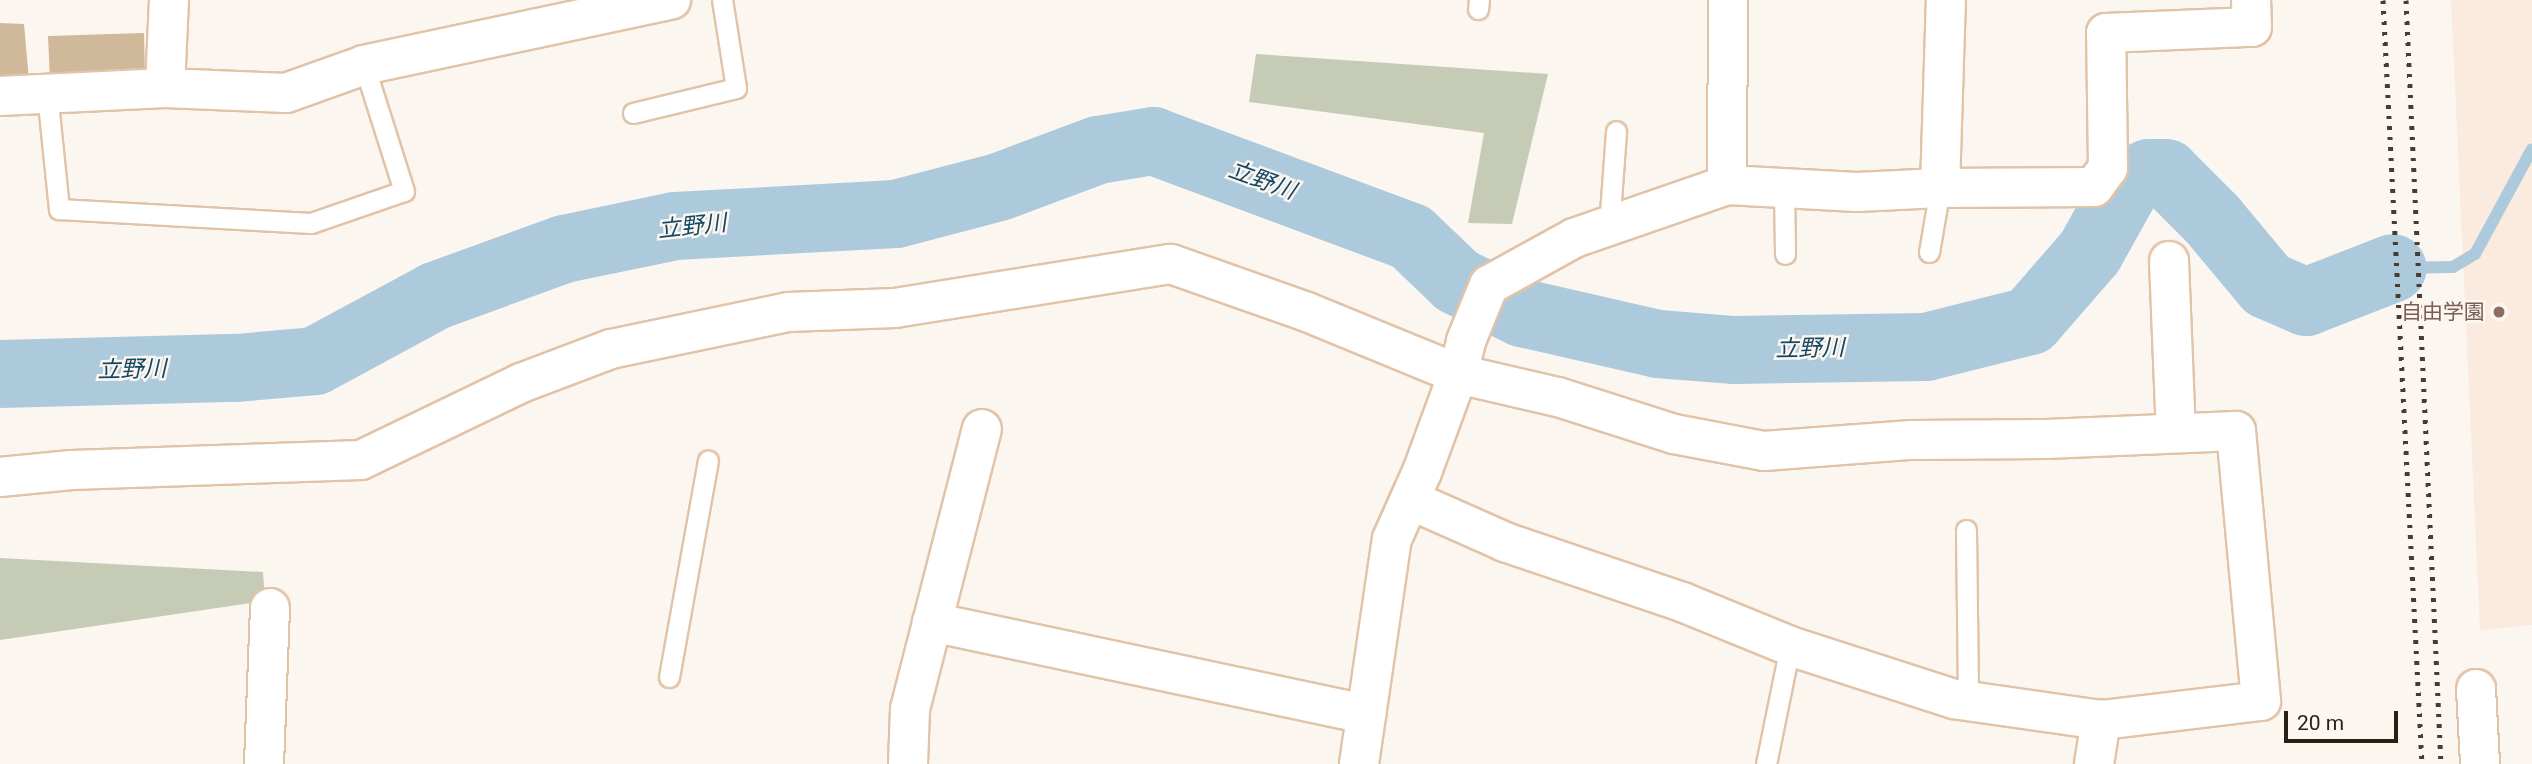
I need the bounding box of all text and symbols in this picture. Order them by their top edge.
water label: 立野川 [1225,156,1299,206]
water label: 立野川 [656,210,728,244]
place label: 自由学園 [2401,299,2485,325]
marker: 自由学園 [2491,304,2507,320]
water label: 立野川 [1775,335,1845,363]
water label: 立野川 [97,356,167,384]
scale bar [2287,698,2401,742]
text: 20 m [2297,711,2344,735]

